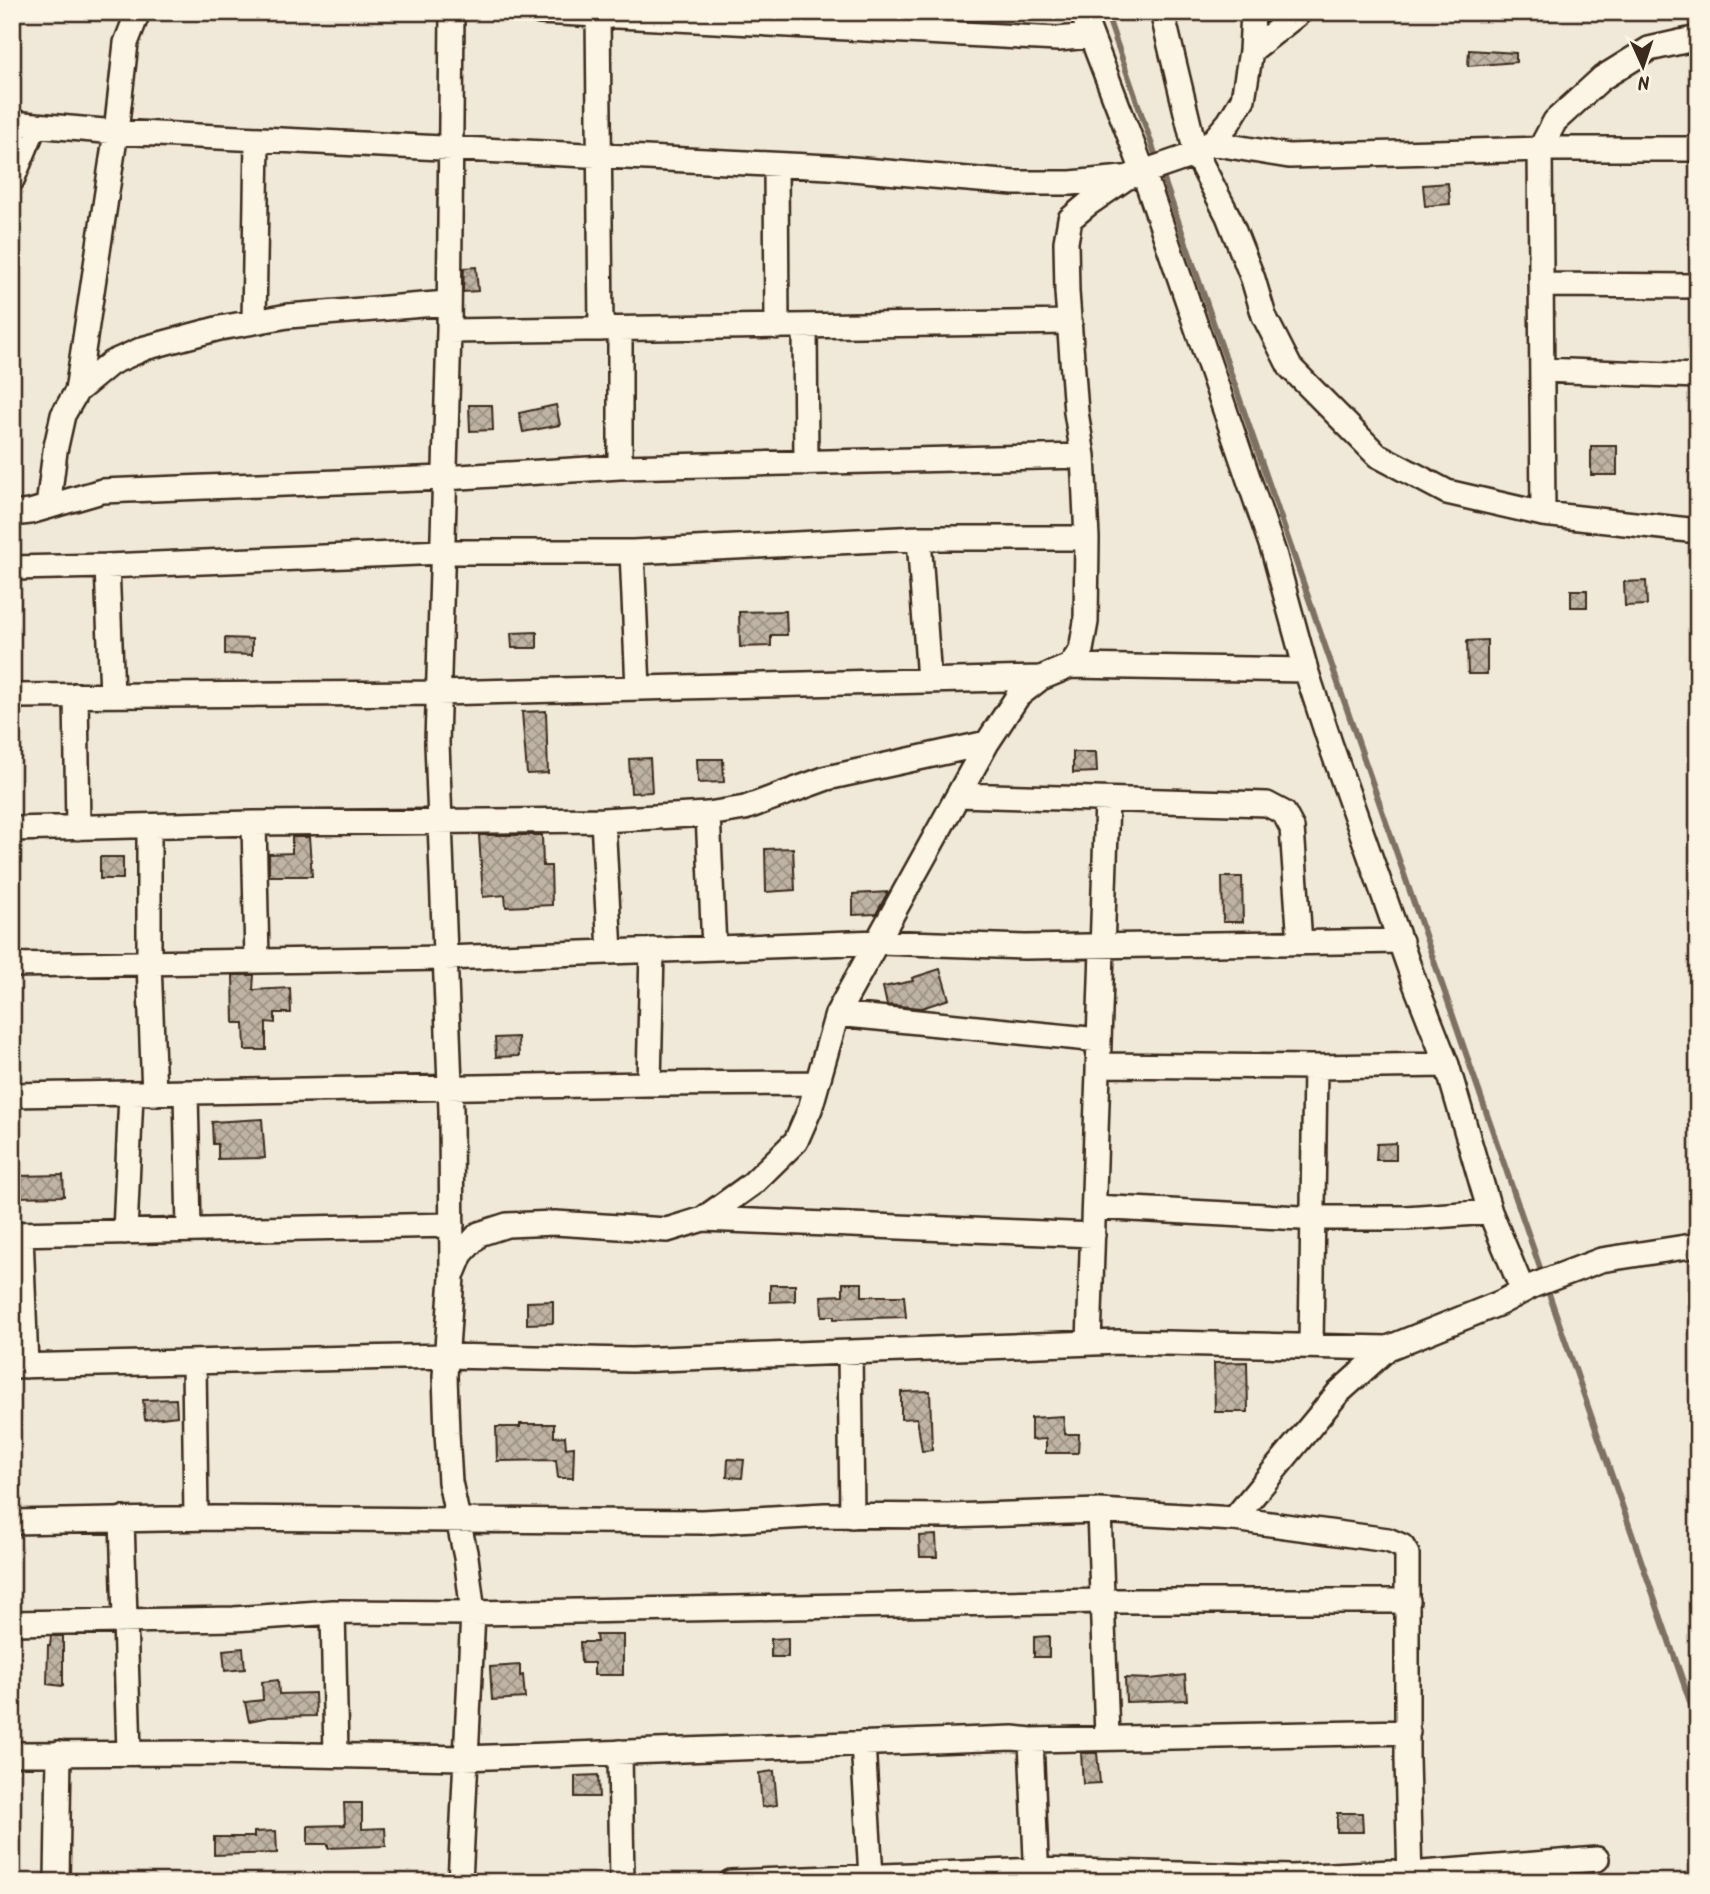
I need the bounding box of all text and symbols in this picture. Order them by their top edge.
north arrow [1608,32,1678,102]
text: N [1637,66,1651,96]

